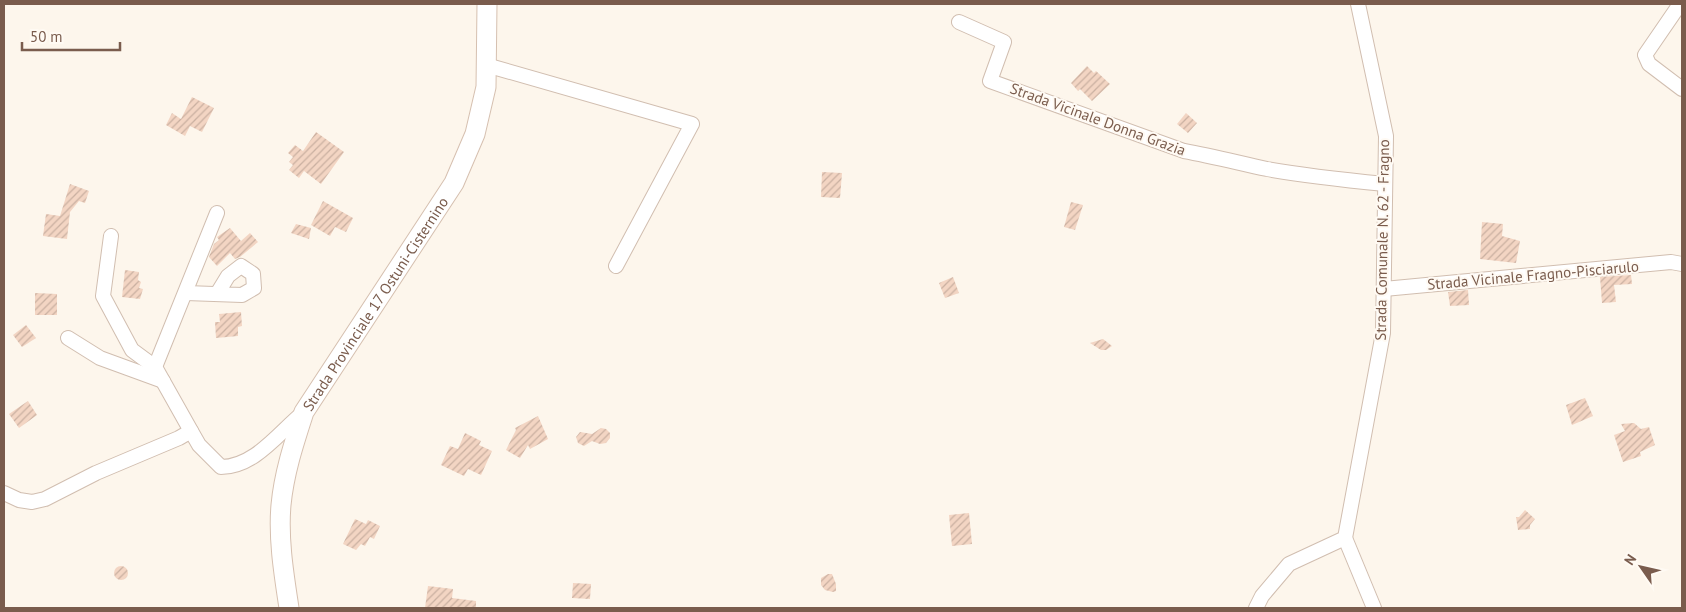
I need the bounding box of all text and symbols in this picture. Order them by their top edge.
scale bar [22,20,120,52]
text: 50 m [30,27,63,46]
street label: Strada Vicinale Donna Grazia [1008,78,1188,160]
street label: Strada Comunale N. 62 - Fragno [1371,139,1393,341]
street label: Strada Provinciale 17 Ostuni-Cisternino [298,193,452,414]
street label: Strada Vicinale Fragno-Pisciarulo [1426,256,1640,294]
north arrow [1616,542,1666,592]
text: N [1620,551,1640,569]

